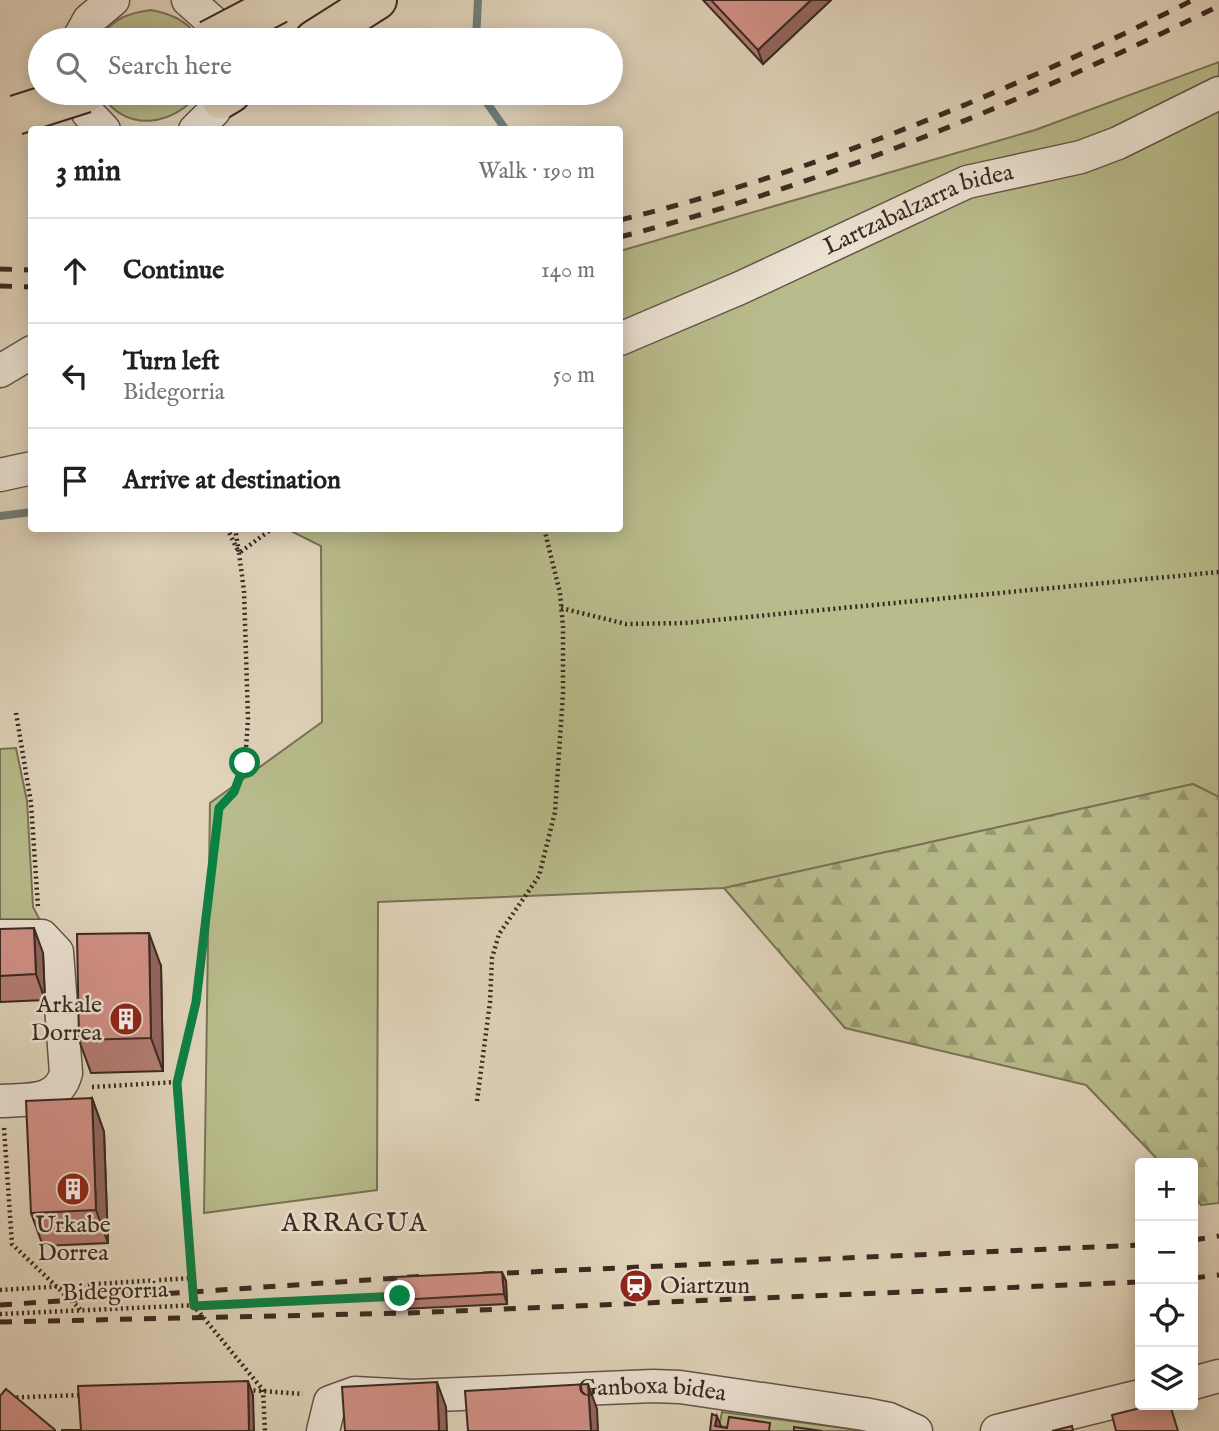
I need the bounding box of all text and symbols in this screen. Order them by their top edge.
search box [28,28,623,105]
icon: search [52,48,90,86]
text: Search here [108,50,232,83]
text: 3 min [56,153,121,191]
text: Walk · 190 m [478,157,595,186]
street label: Lartzabalzarra bidea [818,157,1017,262]
icon: ahead [56,252,94,290]
text: Continue [123,254,224,287]
text: 140 m [541,256,595,285]
text: Turn left [123,345,220,378]
icon: left [56,357,94,395]
text: 50 m [553,361,595,390]
text: Bidegorria [123,378,225,407]
icon: arrive [56,462,94,500]
text: Arrive at destination [123,464,341,497]
route start [229,747,260,778]
place label: Arkale Dorrea [31,990,103,1049]
building icon: Arkale Dorrea [107,1000,145,1038]
map controls [1135,1158,1198,1410]
button: + [1135,1158,1198,1221]
building icon: Urkabe Dorrea [54,1170,92,1208]
district label: ARRAGUA [280,1207,429,1240]
place label: Urkabe Dorrea [35,1210,111,1269]
button: − [1135,1221,1198,1284]
station icon: Oiartzun [617,1267,655,1305]
place label: Oiartzun [660,1271,750,1302]
street label: Bidegorria [61,1275,169,1309]
route end [384,1280,415,1311]
button: locate [1135,1284,1198,1347]
button: layers [1135,1347,1198,1410]
street label: Ganboxa bidea [578,1370,729,1409]

